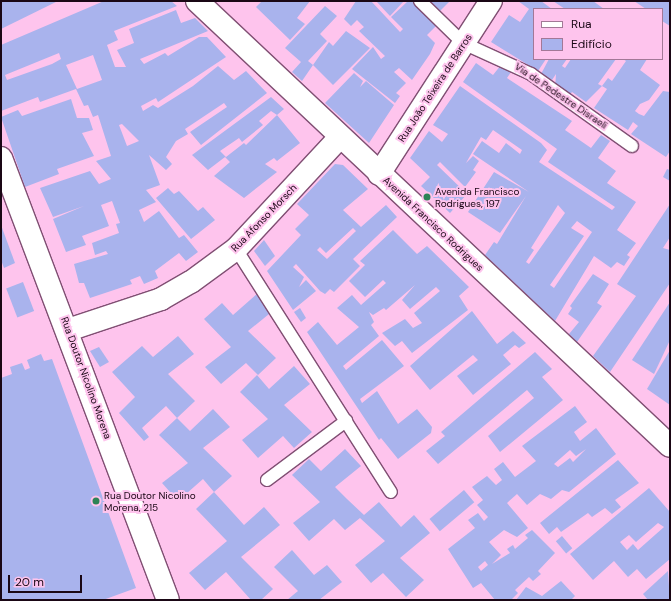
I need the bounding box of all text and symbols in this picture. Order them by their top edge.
legend [533,8,663,60]
text: Rua [571,16,592,32]
street label: Rua João Teixeira de Barros [396,32,474,144]
text: Edifício [571,36,612,52]
street label: Via de Pedestre Disraeli [512,60,610,132]
street label: Avenida Francisco Rodrigues [380,174,486,274]
street label: Rua Afonso Morsch [229,182,299,254]
place label: Avenida Francisco Rodrigues, 197 [435,185,519,208]
marker: Avenida Francisco Rodrigues, 197 [422,192,432,202]
street label: Rua Doutor Nicolino Morena [58,315,114,441]
place label: Rua Doutor Nicolino Morena, 215 [104,489,196,512]
marker: Rua Doutor Nicolino Morena, 215 [91,496,101,506]
scale bar [10,567,84,593]
text: 20 m [15,574,44,590]

